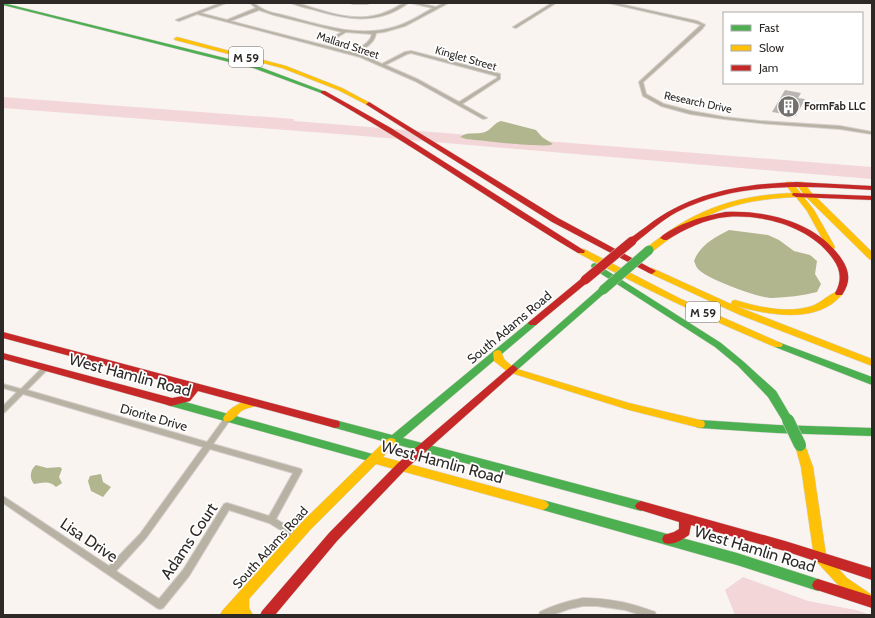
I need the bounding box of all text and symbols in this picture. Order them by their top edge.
legend [723,12,863,84]
text: Fast [759,20,779,35]
street label: Mallard Street [315,28,381,62]
text: Slow [759,40,784,55]
street label: Kinglet Street [434,43,499,74]
road number: M 59 [229,47,263,67]
text: Jam [758,60,778,75]
street label: Research Drive [663,88,734,116]
building icon: FormFab LLC [776,93,802,119]
place label: FormFab LLC [804,99,866,113]
street label: South Adams Road [464,287,554,367]
road number: M 59 [686,302,720,322]
street label: West Hamlin Road [67,350,193,400]
street label: Diorite Drive [119,400,190,434]
street label: West Hamlin Road [379,437,505,487]
street label: Adams Court [157,499,222,583]
street label: South Adams Road [229,503,311,591]
street label: Lisa Drive [57,514,121,566]
street label: West Hamlin Road [692,522,818,576]

